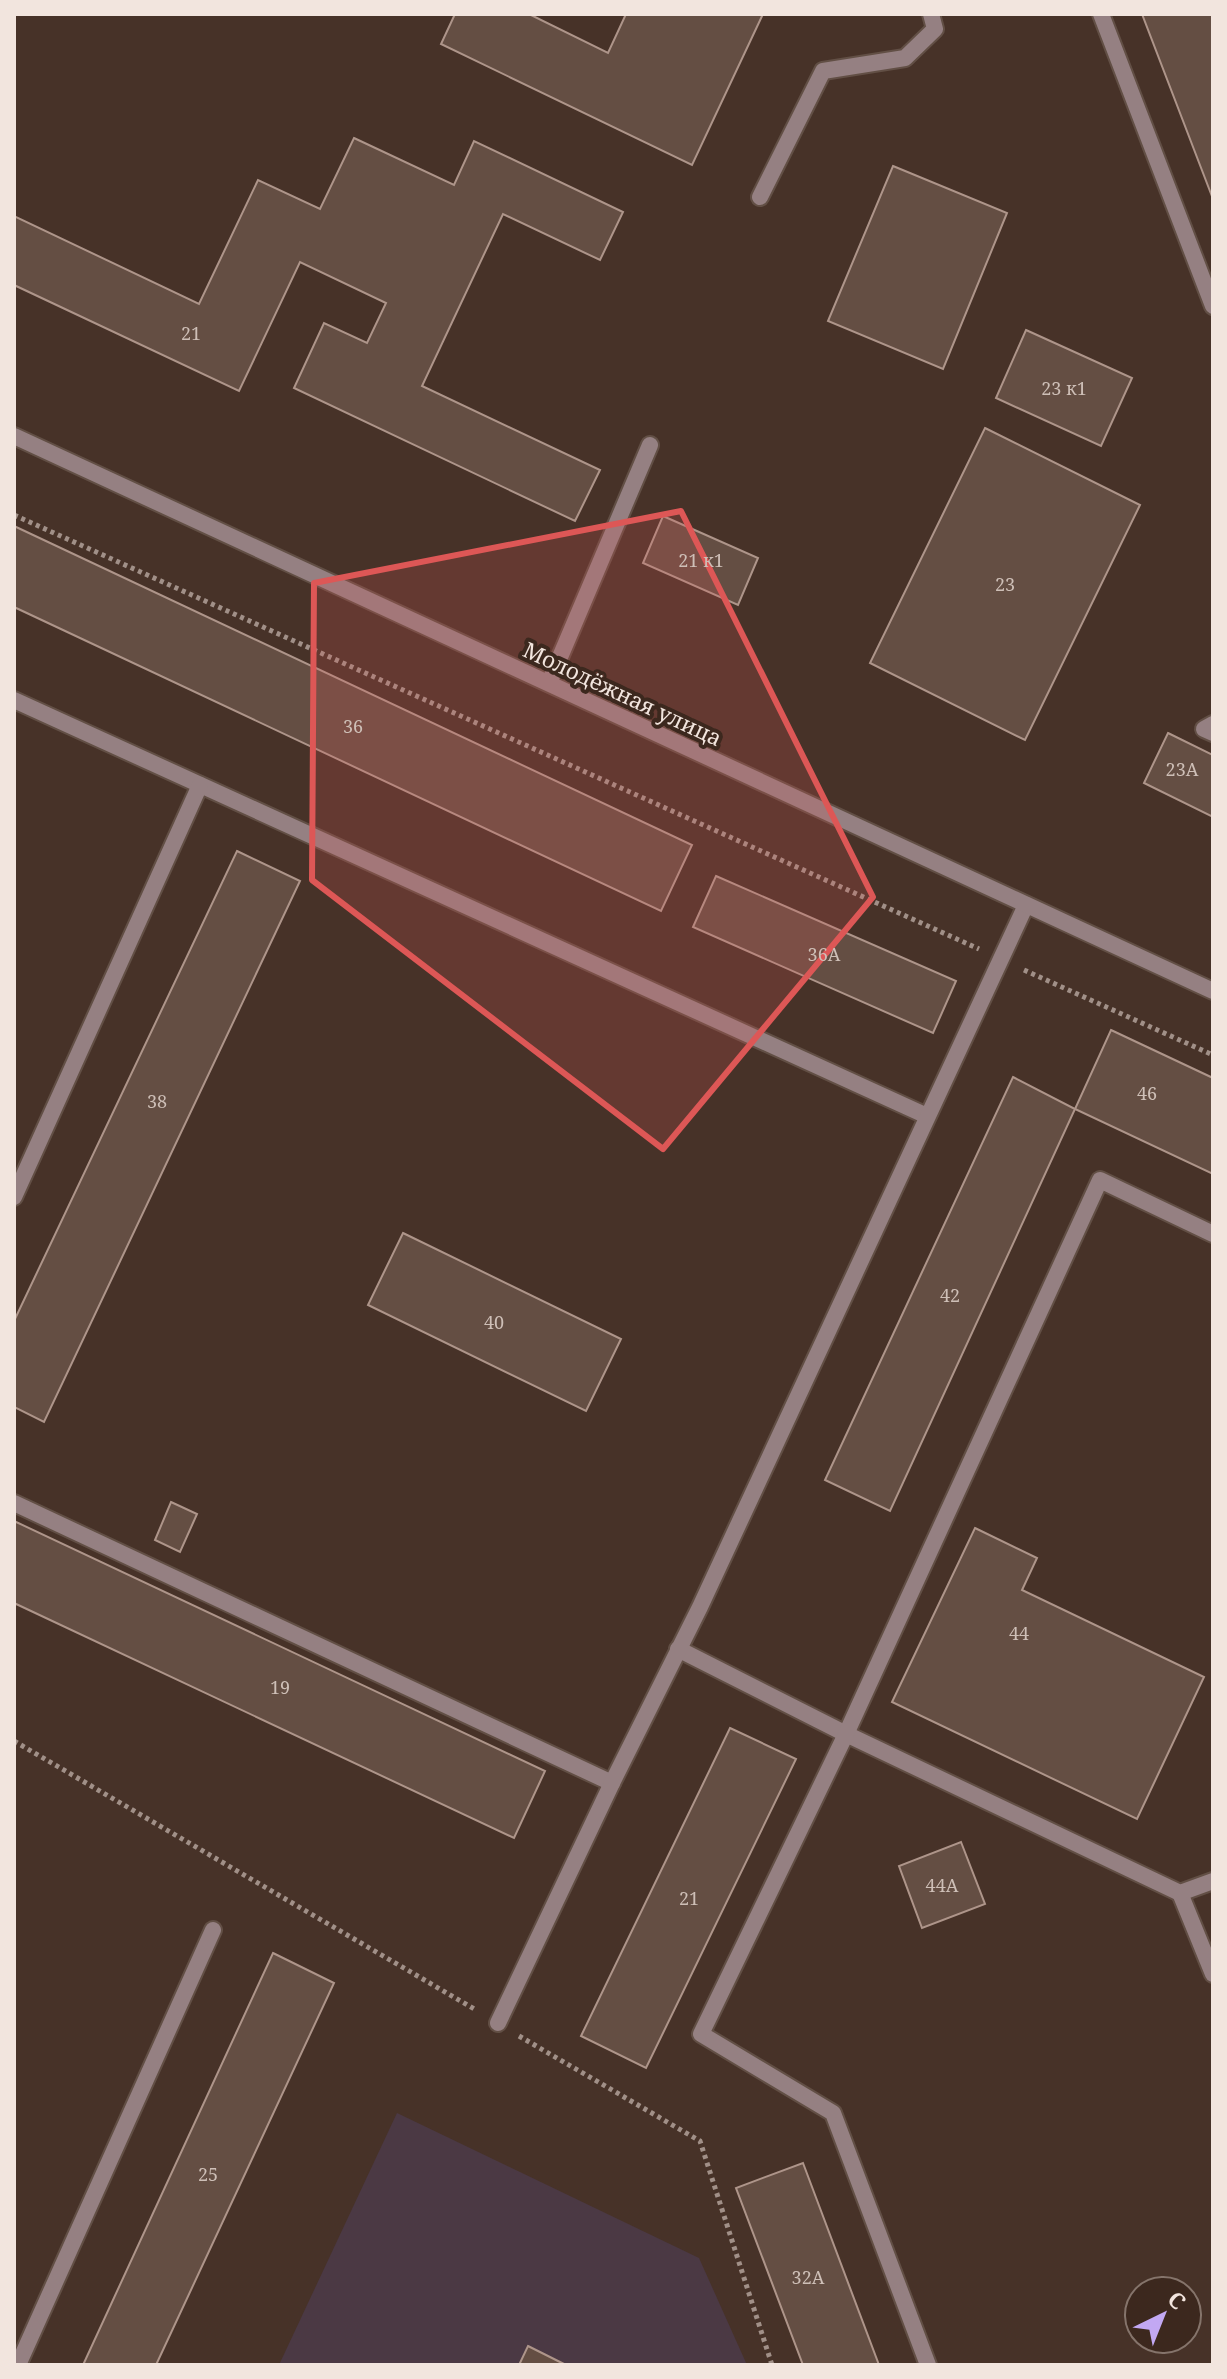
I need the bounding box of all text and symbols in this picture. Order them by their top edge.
house number: 21 [181,321,201,345]
house number: 23 к1 [1041,376,1087,400]
house number: 21 к1 [678,548,724,572]
house number: 23 [995,572,1015,596]
street label: Молодёжная улица [519,634,727,752]
house number: 36 [343,714,363,738]
house number: 23А [1166,757,1199,781]
house number: 36А [808,942,841,966]
house number: 46 [1137,1081,1157,1105]
house number: 38 [147,1089,167,1113]
house number: 42 [940,1283,960,1307]
house number: 40 [484,1310,504,1334]
house number: 44 [1009,1621,1029,1645]
house number: 19 [270,1675,290,1699]
house number: 44А [926,1873,959,1897]
house number: 21 [679,1886,699,1910]
house number: 25 [198,2162,218,2186]
house number: 32А [792,2265,825,2289]
north arrow [1123,2275,1203,2355]
text: С [1162,2284,1193,2316]

